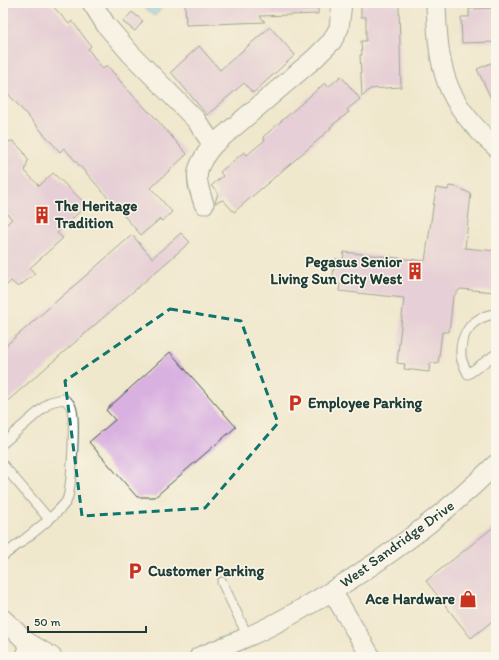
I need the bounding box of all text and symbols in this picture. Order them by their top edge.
place label: The Heritage Tradition [54,197,137,232]
building icon: The Heritage Tradition [32,205,52,225]
place label: Pegasus Senior Living Sun City West [270,253,402,289]
building icon: Pegasus Senior Living Sun City West [405,261,425,281]
parking icon: Employee Parking [285,393,305,413]
place label: Employee Parking [308,394,423,413]
street label: West Sandridge Drive [336,496,458,592]
parking icon: Customer Parking [125,561,145,581]
place label: Customer Parking [148,562,265,581]
shop icon: Ace Hardware [458,589,478,609]
place label: Ace Hardware [364,590,455,608]
scale bar [28,608,146,634]
text: 50 m [34,615,60,629]

